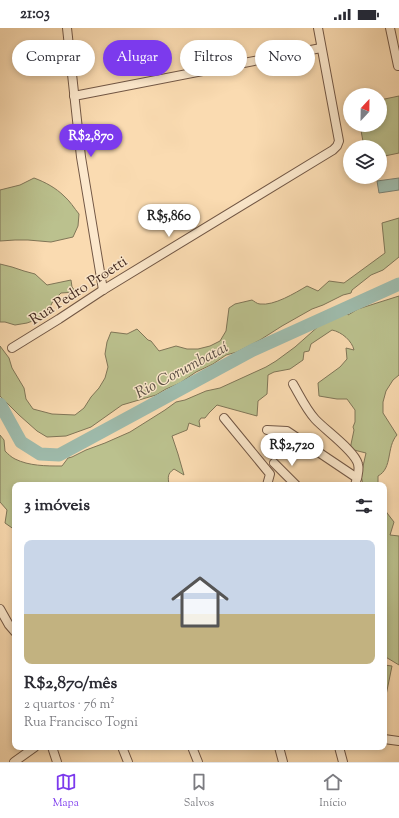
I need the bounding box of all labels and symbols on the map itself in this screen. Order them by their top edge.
north arrow [343,88,387,132]
pin: R$2,870 [54,124,128,158]
pin: R$5,860 [132,204,206,238]
street label: Rua Pedro Proetti [26,252,132,331]
water label: Rio Corumbataí [131,336,234,405]
pin: R$2,720 [255,433,329,467]

